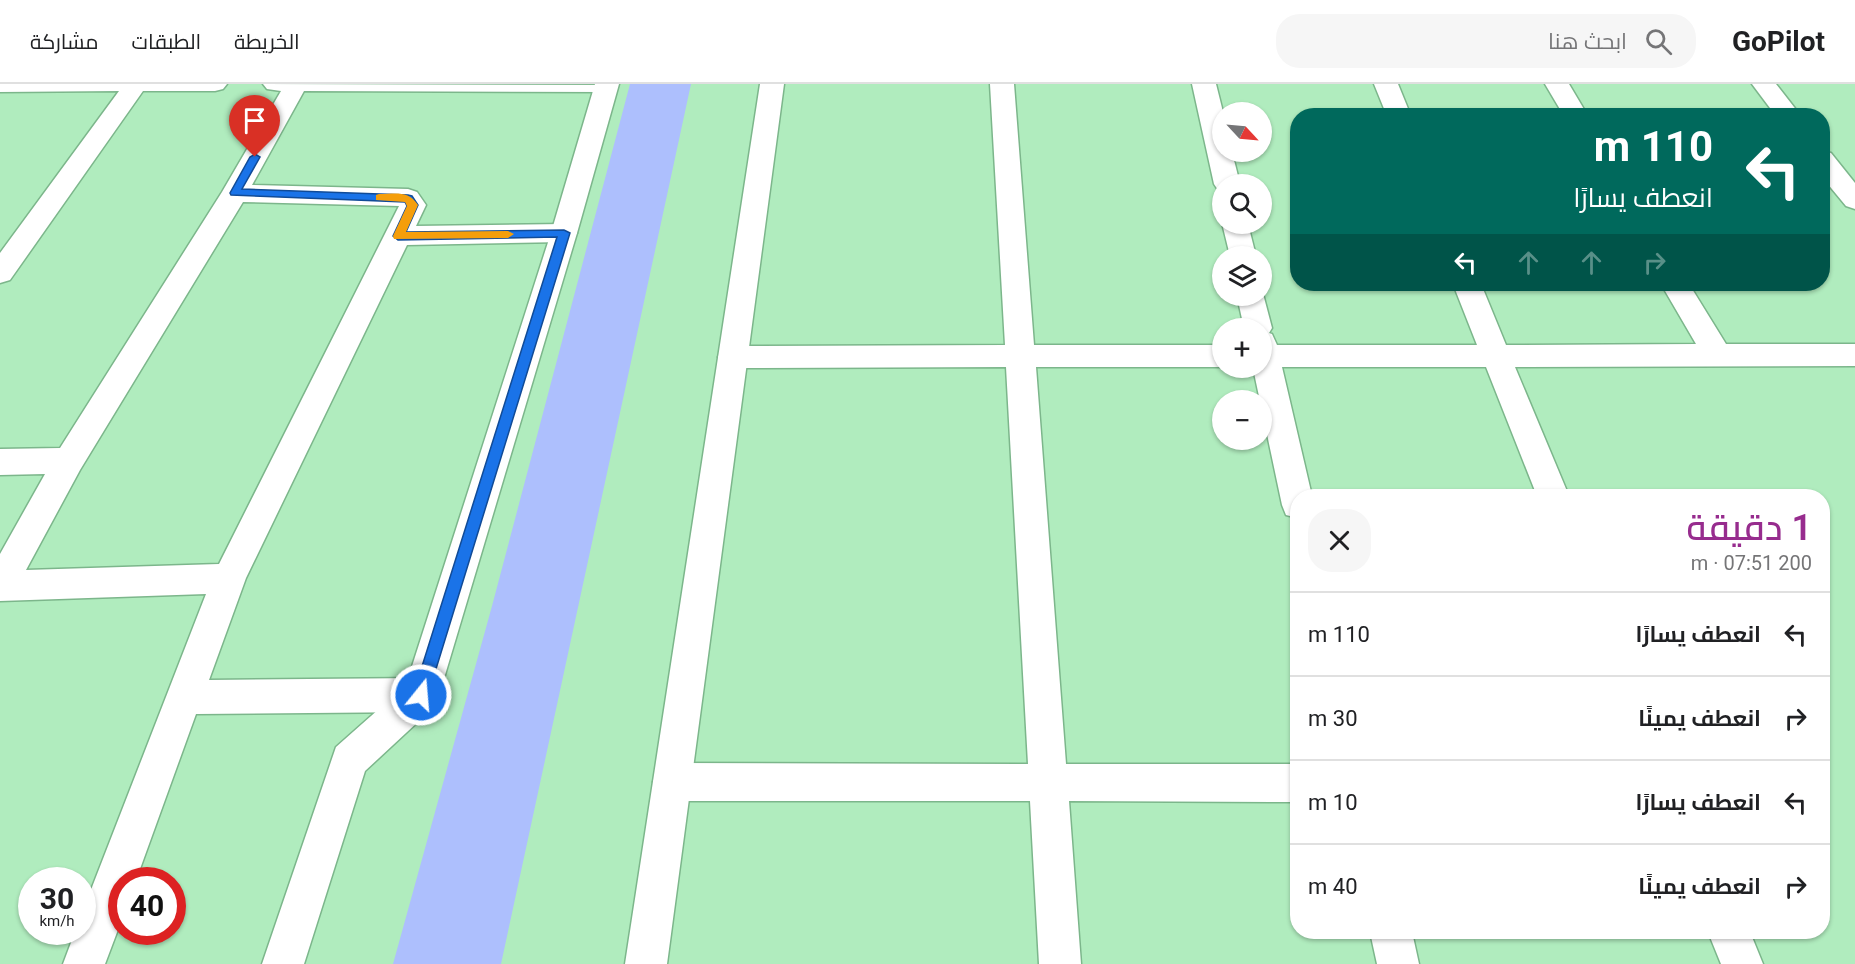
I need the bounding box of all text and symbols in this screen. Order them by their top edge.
search box [1276,14,1696,68]
icon: search [1642,25,1675,58]
text: GoPilot [1732,25,1825,58]
text: ابحث هنا [1548,29,1627,54]
text: مشاركة [30,30,99,54]
text: الطبقات [132,30,201,54]
text: الخريطة [234,30,300,54]
pin [229,95,280,157]
north arrow [1212,102,1272,162]
map controls [1212,102,1272,450]
icon: arrive [238,104,271,137]
text: 110 m [1594,122,1713,171]
icon: left [1734,132,1812,210]
button: search [1212,174,1272,234]
text: انعطف يسارًا [1573,182,1713,214]
button: layers [1212,246,1272,306]
icon: left [1449,246,1482,279]
icon: ahead [1512,246,1545,279]
icon: ahead [1575,246,1608,279]
icon: right [1638,246,1671,279]
button: + [1212,318,1272,378]
button: − [1212,390,1272,450]
text: 1 دقيقة [1687,507,1812,549]
button: close [1308,509,1371,572]
text: 200 m · 07:51 [1691,551,1812,575]
icon: left [1779,618,1812,651]
text: 110 m [1308,622,1370,647]
text: انعطف يسارًا [1636,622,1761,647]
position arrow [389,663,453,727]
icon: right [1779,702,1812,735]
text: 30 m [1308,706,1358,731]
text: انعطف يمينًا [1638,706,1761,731]
icon: left [1779,786,1812,819]
text: 10 m [1308,790,1358,815]
text: انعطف يسارًا [1636,790,1761,815]
speed limit sign: 40 [108,867,186,945]
icon: right [1779,870,1812,903]
text: 40 m [1308,874,1358,899]
text: انعطف يمينًا [1638,874,1761,899]
text: 30 [40,881,74,916]
text: km/h [39,912,75,930]

